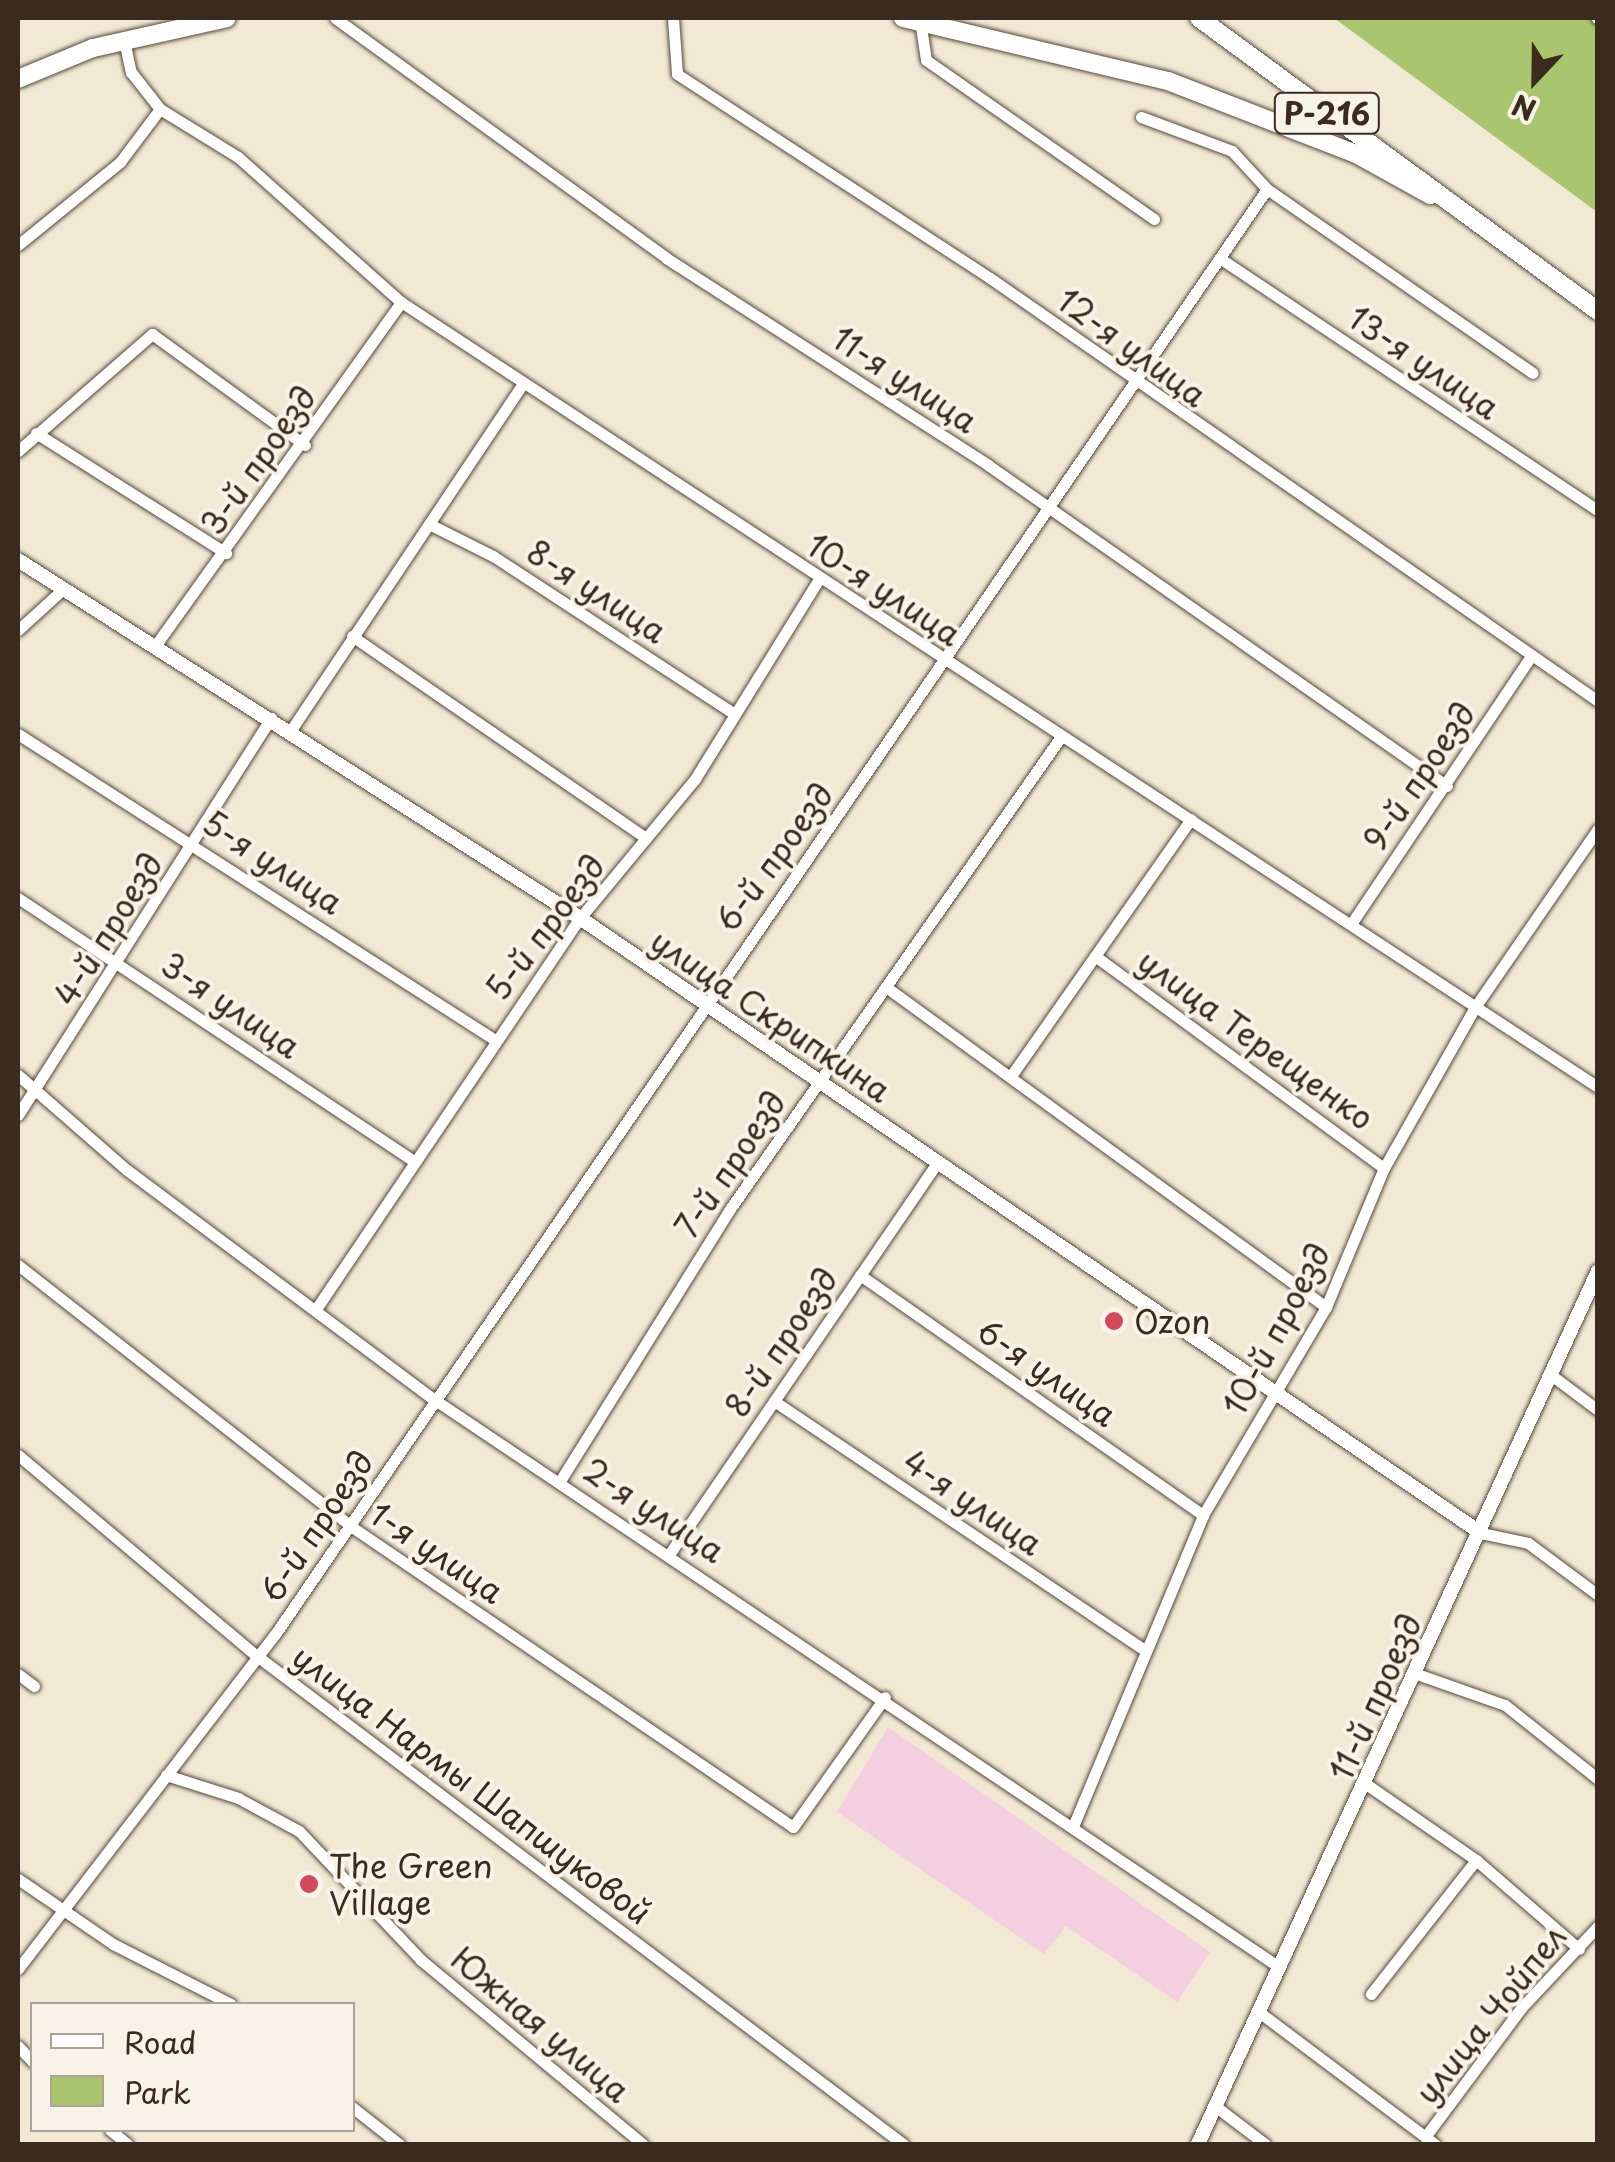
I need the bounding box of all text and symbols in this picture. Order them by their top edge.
north arrow [1485,30,1585,130]
text: N [1505,84,1542,132]
road number: Р-216 [1272,88,1382,138]
street label: 12-я улица [1050,280,1214,414]
street label: 13-я улица [1341,297,1507,427]
street label: 11-я улица [825,318,985,440]
street label: 3-й проезд [193,378,323,542]
street label: 10-я улица [799,525,969,653]
street label: 8-я улица [520,532,674,650]
street label: 9-й проезд [1355,694,1483,858]
street label: 6-й проезд [707,775,841,939]
street label: 5-я улица [196,802,350,922]
street label: 4-й проезд [46,845,170,1013]
street label: 5-й проезд [478,847,612,1007]
street label: улица Скрипкина [643,920,899,1110]
street label: улица Терещенко [1130,940,1382,1138]
street label: 3-я улица [154,944,308,1066]
street label: 7-й проезд [667,1083,793,1245]
street label: 10-й проезд [1214,1236,1338,1422]
street label: 8-й проезд [717,1260,845,1424]
place label: Ozon [1134,1302,1211,1340]
street label: 6-я улица [970,1310,1124,1434]
marker: Ozon [1103,1310,1125,1332]
street label: 4-я улица [896,1441,1050,1563]
street label: 6-й проезд [251,1443,381,1609]
street label: 2-я улица [576,1450,732,1570]
street label: 1-я улица [363,1493,511,1611]
street label: 11-й проезд [1321,1607,1429,1787]
street label: улица Нармы Шапшуковой [284,1636,660,1932]
place label: The Green Village [329,1847,495,1922]
marker: The Green Village [298,1873,320,1895]
street label: улица Чойпел [1406,1917,1574,2111]
street label: Южная улица [444,1938,638,2110]
legend [30,2002,355,2132]
text: Road [124,2019,197,2064]
text: Park [124,2069,191,2114]

